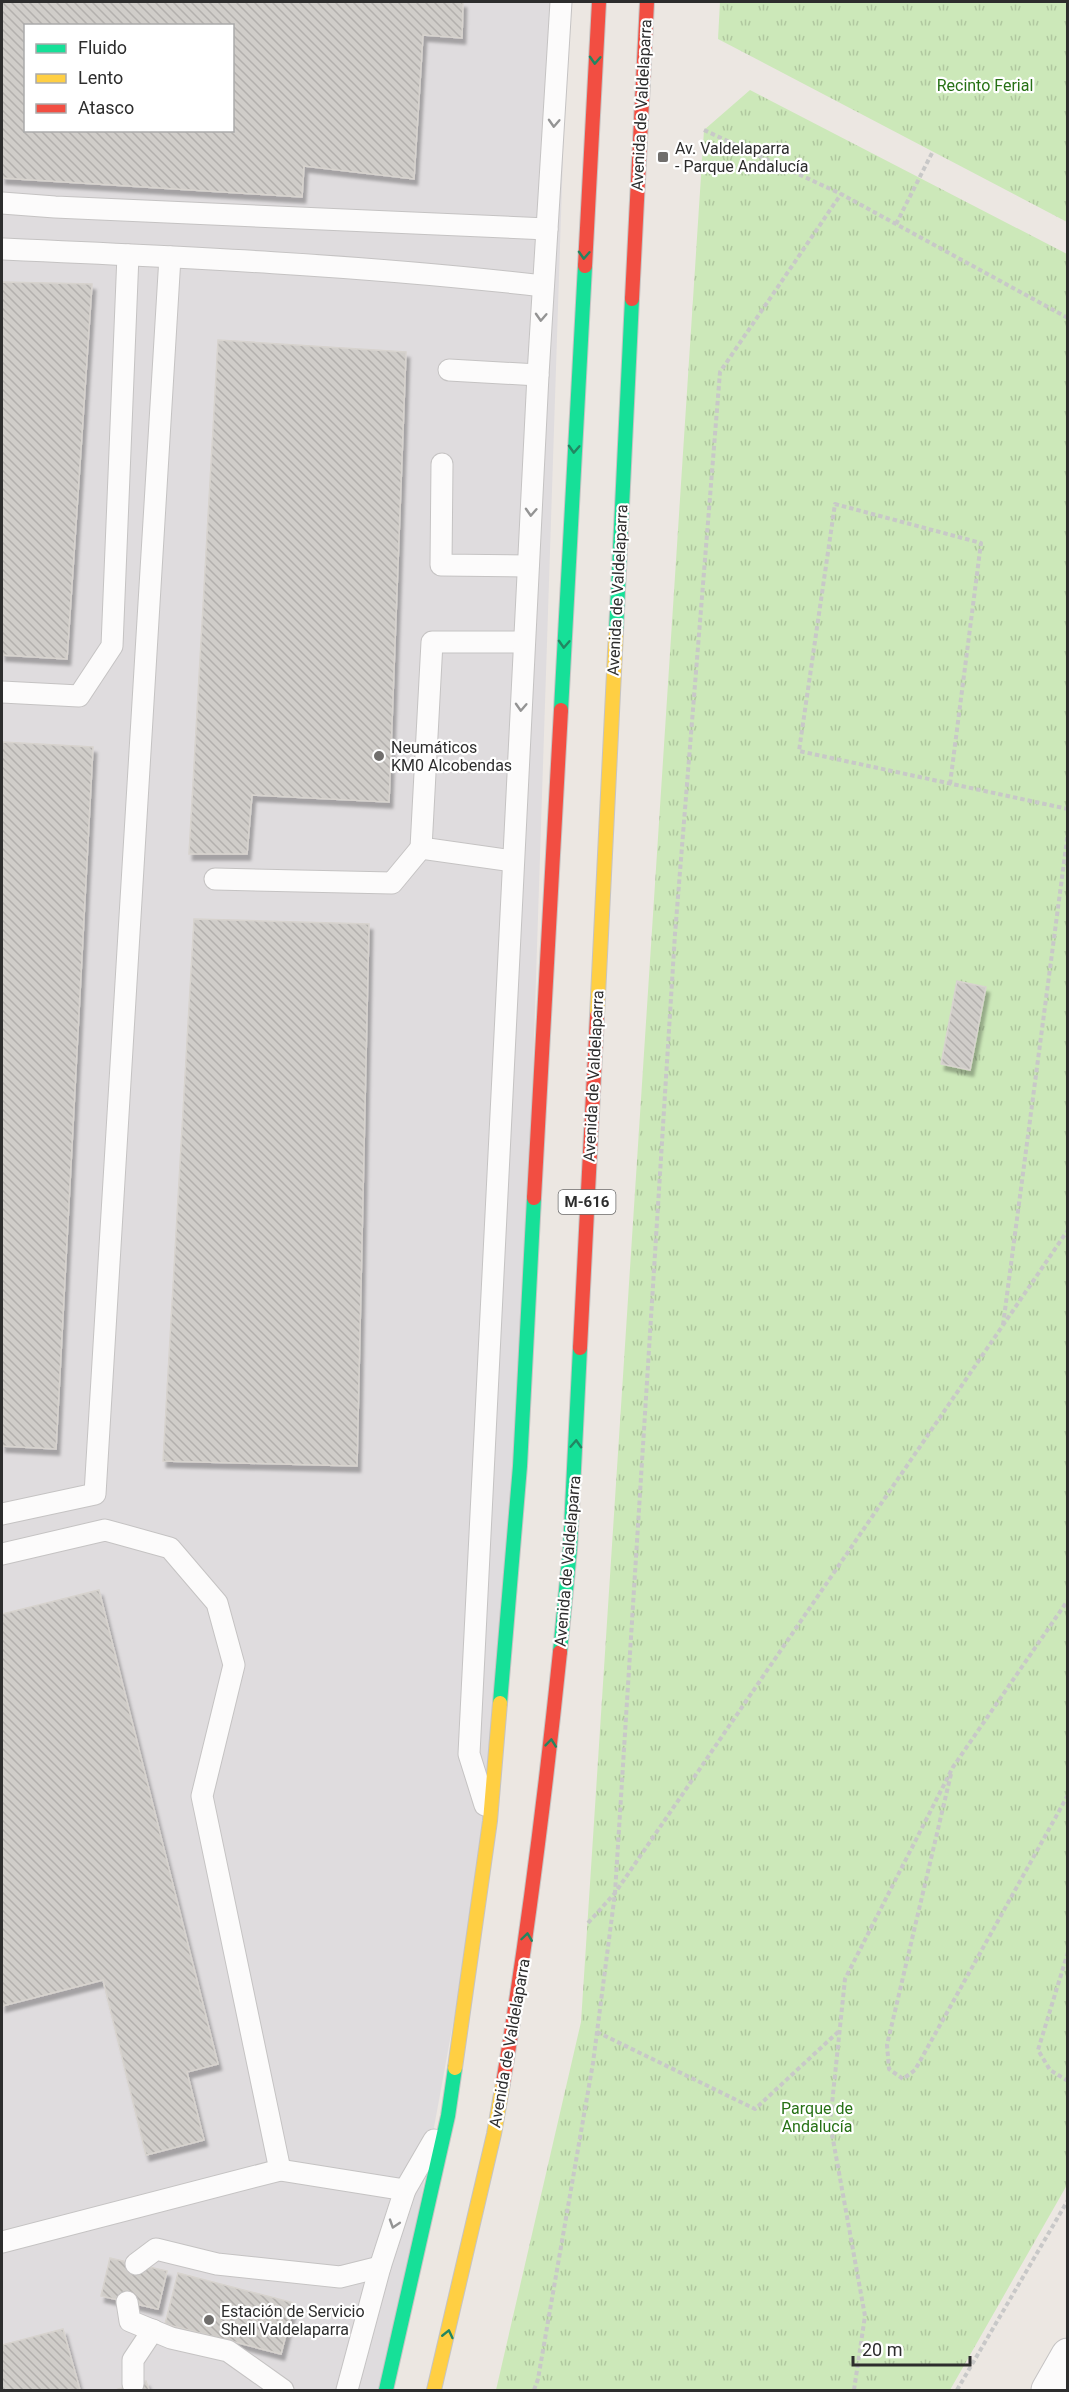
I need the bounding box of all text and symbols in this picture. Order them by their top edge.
street label: Avenida de Valdelaparra [628,19,655,191]
legend [24,24,234,132]
text: Fluido [78,37,127,58]
one-way arrow [589,55,602,64]
text: Lento [78,67,123,88]
park label: Recinto Ferial [937,76,1033,95]
text: Atasco [78,97,134,118]
one-way arrow [548,118,561,127]
place label: Av. Valdelaparra - Parque Andalucía [675,139,809,176]
marker: Av. Valdelaparra - Parque Andalucía [656,150,670,164]
one-way arrow [578,250,591,259]
one-way arrow [534,313,547,322]
one-way arrow [567,445,580,454]
street label: Avenida de Valdelaparra [604,504,631,676]
one-way arrow [524,508,537,517]
one-way arrow [557,640,570,649]
one-way arrow [515,702,528,711]
place label: Neumáticos KM0 Alcobendas [391,738,512,775]
marker: Neumáticos KM0 Alcobendas [372,749,386,763]
street label: Avenida de Valdelaparra [580,990,607,1162]
road number: M-616 [558,1190,616,1214]
one-way arrow [569,1440,582,1449]
street label: Avenida de Valdelaparra [551,1475,584,1647]
one-way arrow [544,1739,557,1748]
one-way arrow [520,1932,532,1941]
street label: Avenida de Valdelaparra [485,1957,534,2129]
park label: Parque de Andalucía [781,2099,853,2136]
one-way arrow [388,2218,401,2229]
place label: Estación de Servicio Shell Valdelaparra [221,2302,365,2339]
marker: Estación de Servicio Shell Valdelaparra [202,2313,216,2327]
one-way arrow [440,2329,453,2339]
scale bar [853,2329,970,2367]
text: 20 m [862,2339,902,2360]

